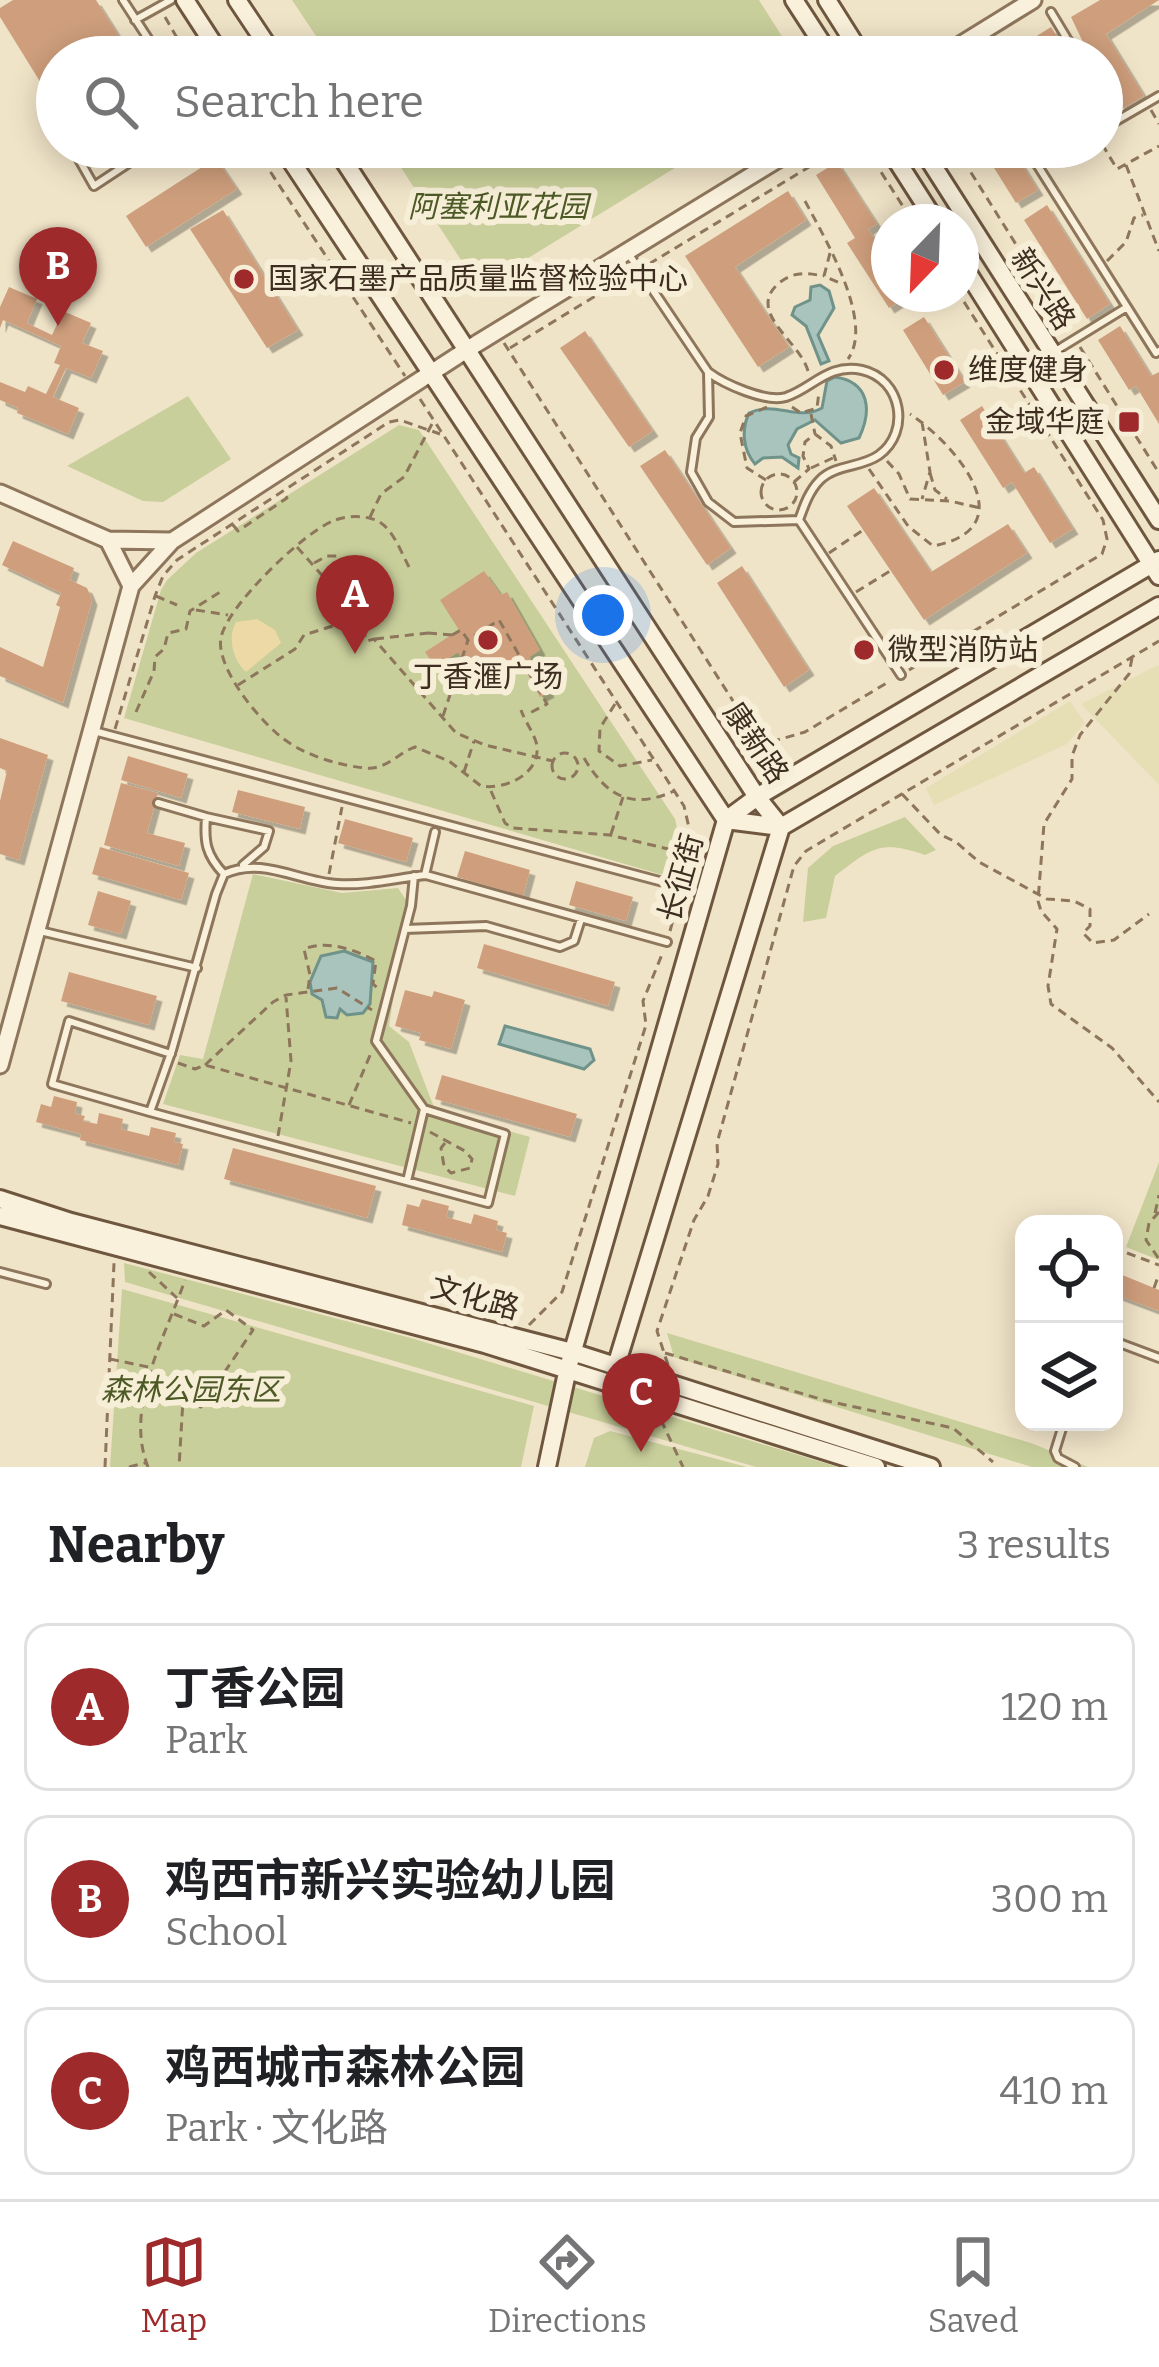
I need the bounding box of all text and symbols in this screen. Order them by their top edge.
search box [36,36,1123,168]
icon: search [78,69,144,135]
text: Search here [174,75,424,129]
park label: 阿塞利亚花园 [408,189,592,225]
north arrow [871,204,979,312]
pin: B [19,227,97,326]
street label: 新兴路 [1003,241,1083,337]
place label: 国家石墨产品质量监督检验中心 [268,261,688,297]
marker: 国家石墨产品质量监督检验中心 [231,266,257,292]
place label: 维度健身 [968,352,1088,388]
marker: 维度健身 [931,357,957,383]
place label: 金域华庭 [985,404,1105,440]
marker: 金域华庭 [1116,409,1142,435]
pin: A [316,555,394,654]
your location [573,585,633,645]
marker: 丁香滙广场 [475,627,501,653]
place label: 微型消防站 [888,632,1038,668]
marker: 微型消防站 [851,637,877,663]
place label: 丁香滙广场 [413,659,563,695]
street label: 康新路 [716,696,796,790]
street label: 长征街 [651,830,711,926]
map controls [1015,1215,1123,1431]
button: locate [1015,1215,1123,1323]
street label: 文化路 [427,1269,523,1327]
button: layers [1015,1323,1123,1431]
pin: C [602,1353,680,1452]
park label: 森林公园东区 [101,1372,285,1408]
text: Nearby [48,1514,224,1576]
text: 3 results [957,1522,1111,1568]
text: 丁香公园 [165,1662,345,1716]
text: A [76,1684,104,1730]
text: 120 m [1001,1684,1108,1730]
text: Park [165,1717,247,1763]
text: 鸡西市新兴实验幼儿园 [165,1854,615,1908]
text: B [77,1876,103,1922]
text: 300 m [991,1876,1108,1922]
text: School [165,1909,288,1955]
text: 鸡西城市森林公园 [165,2041,525,2095]
text: C [78,2068,102,2114]
text: 410 m [999,2068,1108,2114]
text: Park · 文化路 [165,2105,388,2151]
tab: Map [141,2229,207,2341]
tab: Directions [488,2229,647,2341]
tab: Saved [928,2229,1018,2341]

